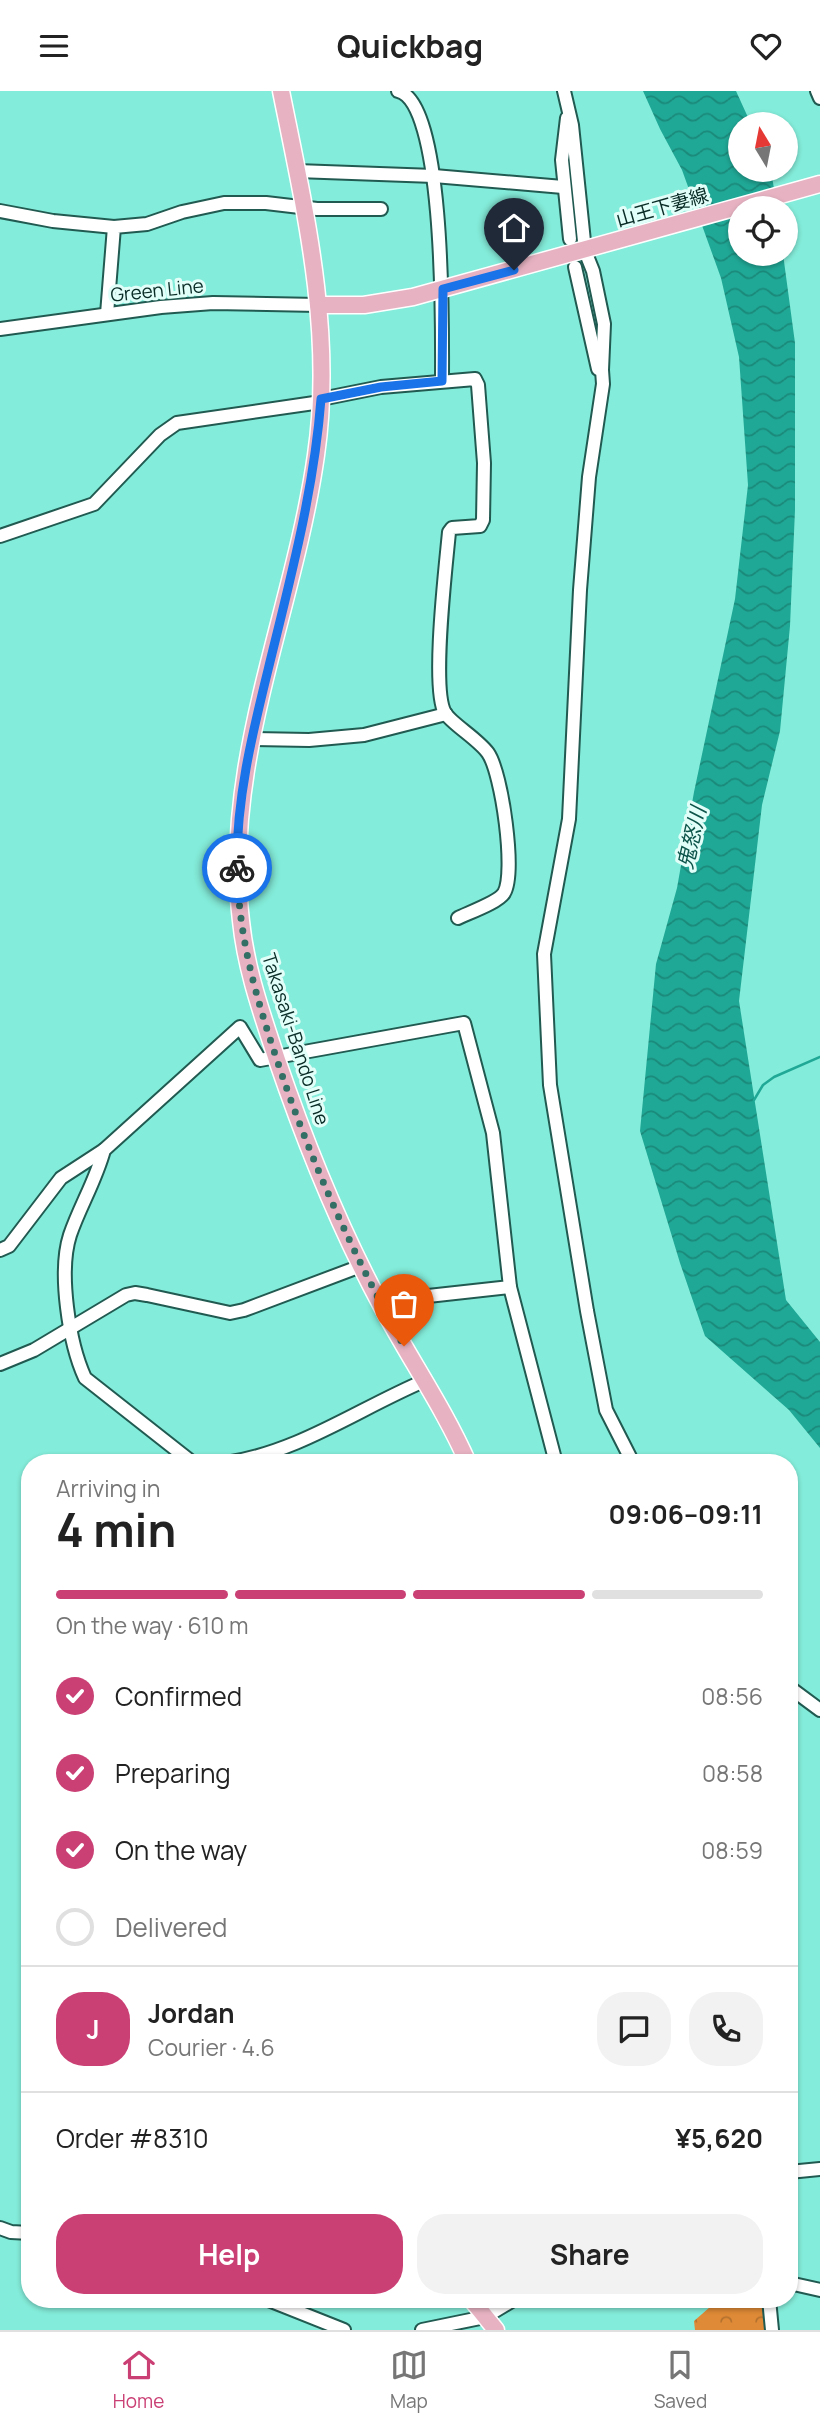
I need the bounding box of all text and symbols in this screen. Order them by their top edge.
text: Quickbag [337,24,483,68]
icon: menu [35,27,73,65]
icon: heart [747,27,785,65]
north arrow [728,112,798,182]
map controls [728,112,798,266]
street label: 山王下妻線 [613,181,711,233]
button: locate [728,196,798,266]
pin [484,198,544,270]
icon: home [495,209,533,247]
street label: Green Line [109,272,205,308]
water label: 鬼怒川 [670,802,712,872]
courier [202,833,272,903]
icon: bike [218,849,256,887]
street label: Takasaki-Bando Line [256,950,336,1128]
pin [374,1274,434,1346]
icon: bag [385,1285,423,1323]
text: Arriving in [56,1472,161,1504]
text: 09:06–09:11 [609,1496,763,1532]
text: 4 min [56,1498,176,1561]
text: On the way · 610 m [56,1609,248,1641]
icon: check [56,1677,94,1715]
text: Confirmed [115,1678,242,1714]
text: 08:56 [701,1680,763,1712]
icon: check [56,1754,94,1792]
text: Preparing [115,1755,231,1791]
text: 08:58 [702,1757,763,1789]
icon: check [56,1831,94,1869]
text: On the way [115,1832,247,1868]
text: 08:59 [701,1834,763,1866]
text: Delivered [115,1909,227,1945]
button: chat [597,1992,671,2066]
button: phone [689,1992,763,2066]
text: Jordan [148,1995,234,2031]
text: J [86,2011,100,2047]
text: Courier · 4.6 [148,2031,275,2063]
text: Order #8310 [56,2120,209,2156]
text: ¥5,620 [675,2120,763,2156]
button: Help [56,2214,403,2294]
button: Share [417,2214,763,2294]
tab: Home [113,2346,164,2414]
tab: Map [390,2346,428,2414]
tab: Saved [654,2346,707,2414]

